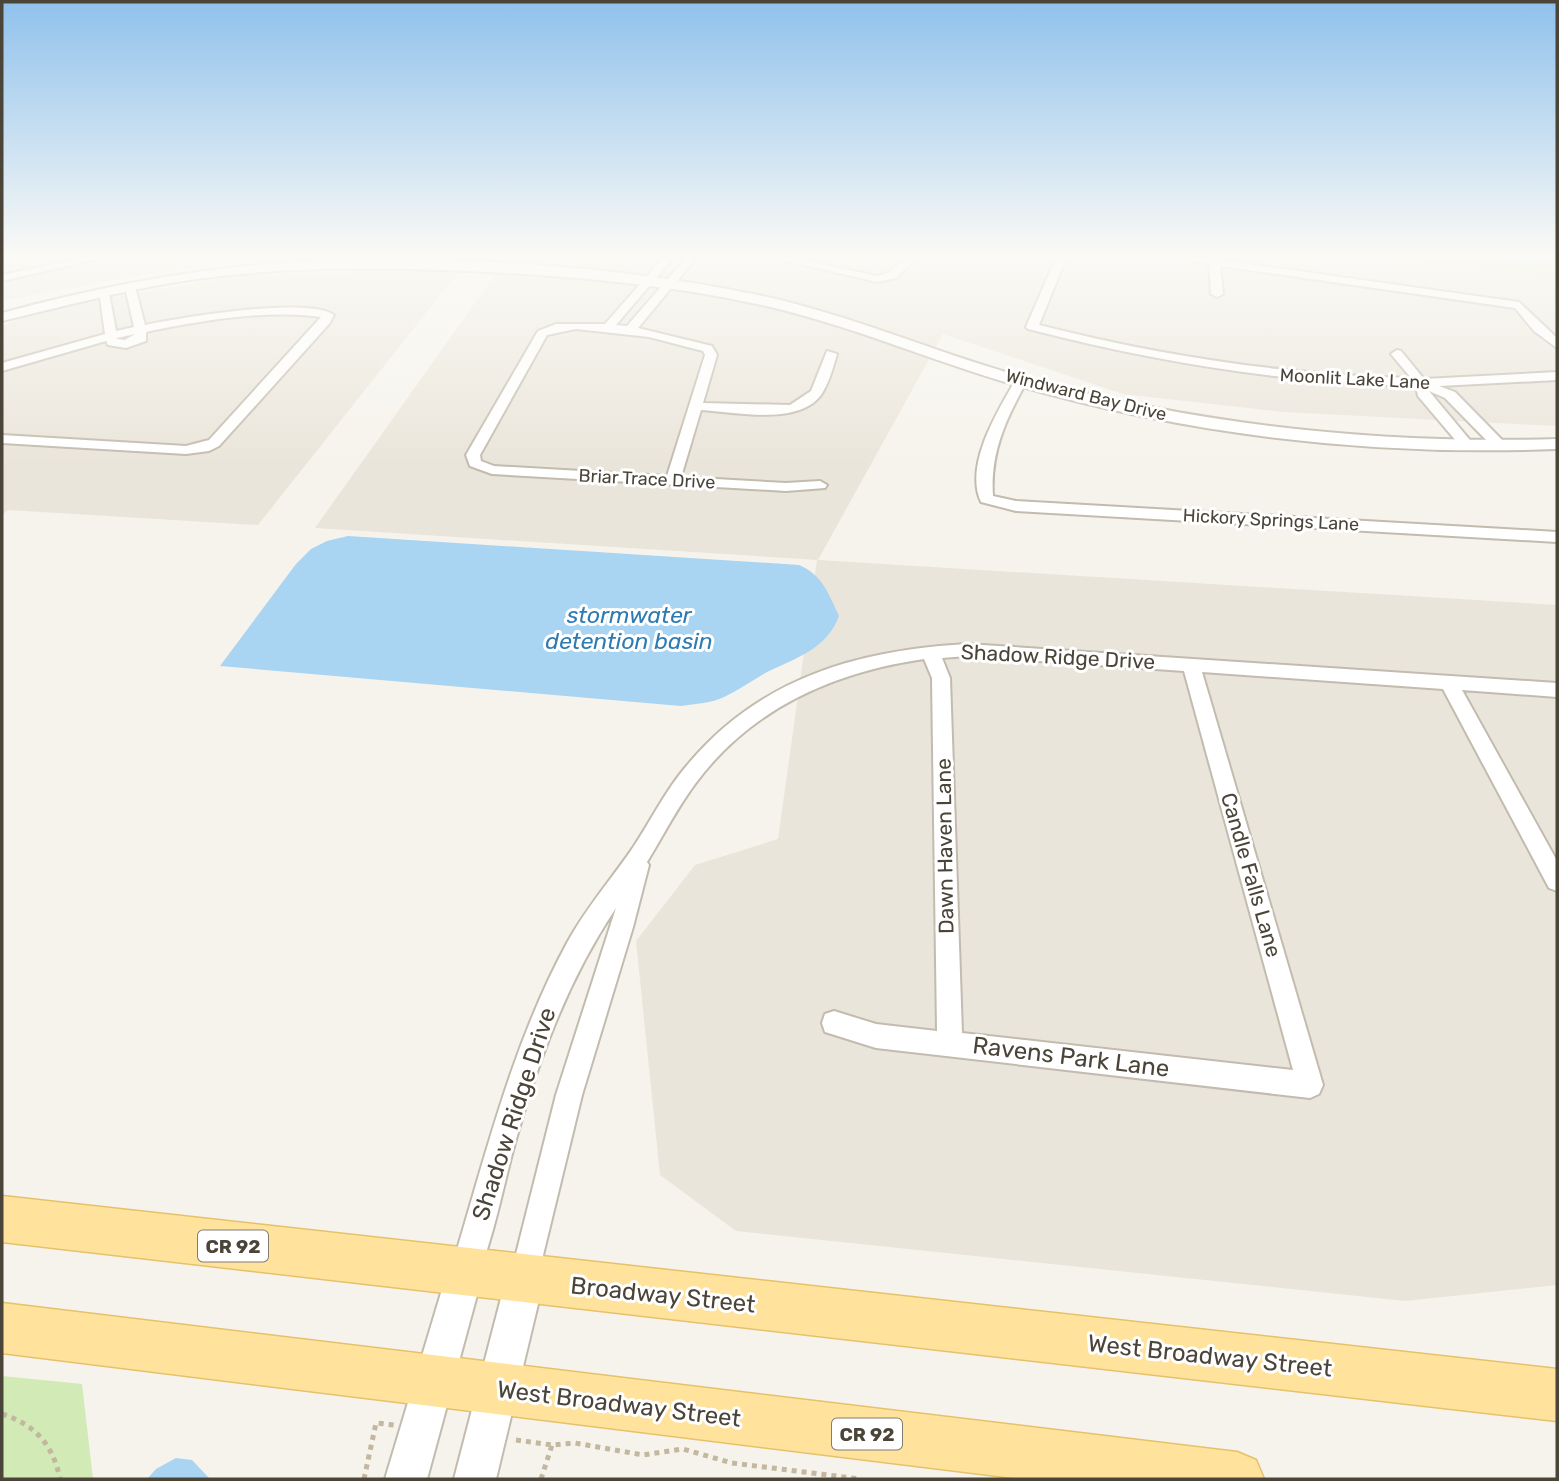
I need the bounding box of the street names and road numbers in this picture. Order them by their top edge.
street label: Windward Bay Drive [1003,364,1169,426]
street label: Moonlit Lake Lane [1279,364,1431,394]
street label: Briar Trace Drive [578,464,716,494]
street label: Hickory Springs Lane [1182,504,1360,536]
street label: Shadow Ridge Drive [960,639,1156,674]
street label: Dawn Haven Lane [930,758,959,934]
street label: Candle Falls Lane [1216,790,1287,960]
street label: Shadow Ridge Drive [466,1004,562,1224]
street label: Ravens Park Lane [971,1031,1171,1083]
road number: CR 92 [198,1230,268,1262]
street label: Broadway Street [569,1271,757,1319]
street label: West Broadway Street [1086,1329,1334,1383]
street label: West Broadway Street [495,1375,743,1433]
road number: CR 92 [832,1418,902,1450]

